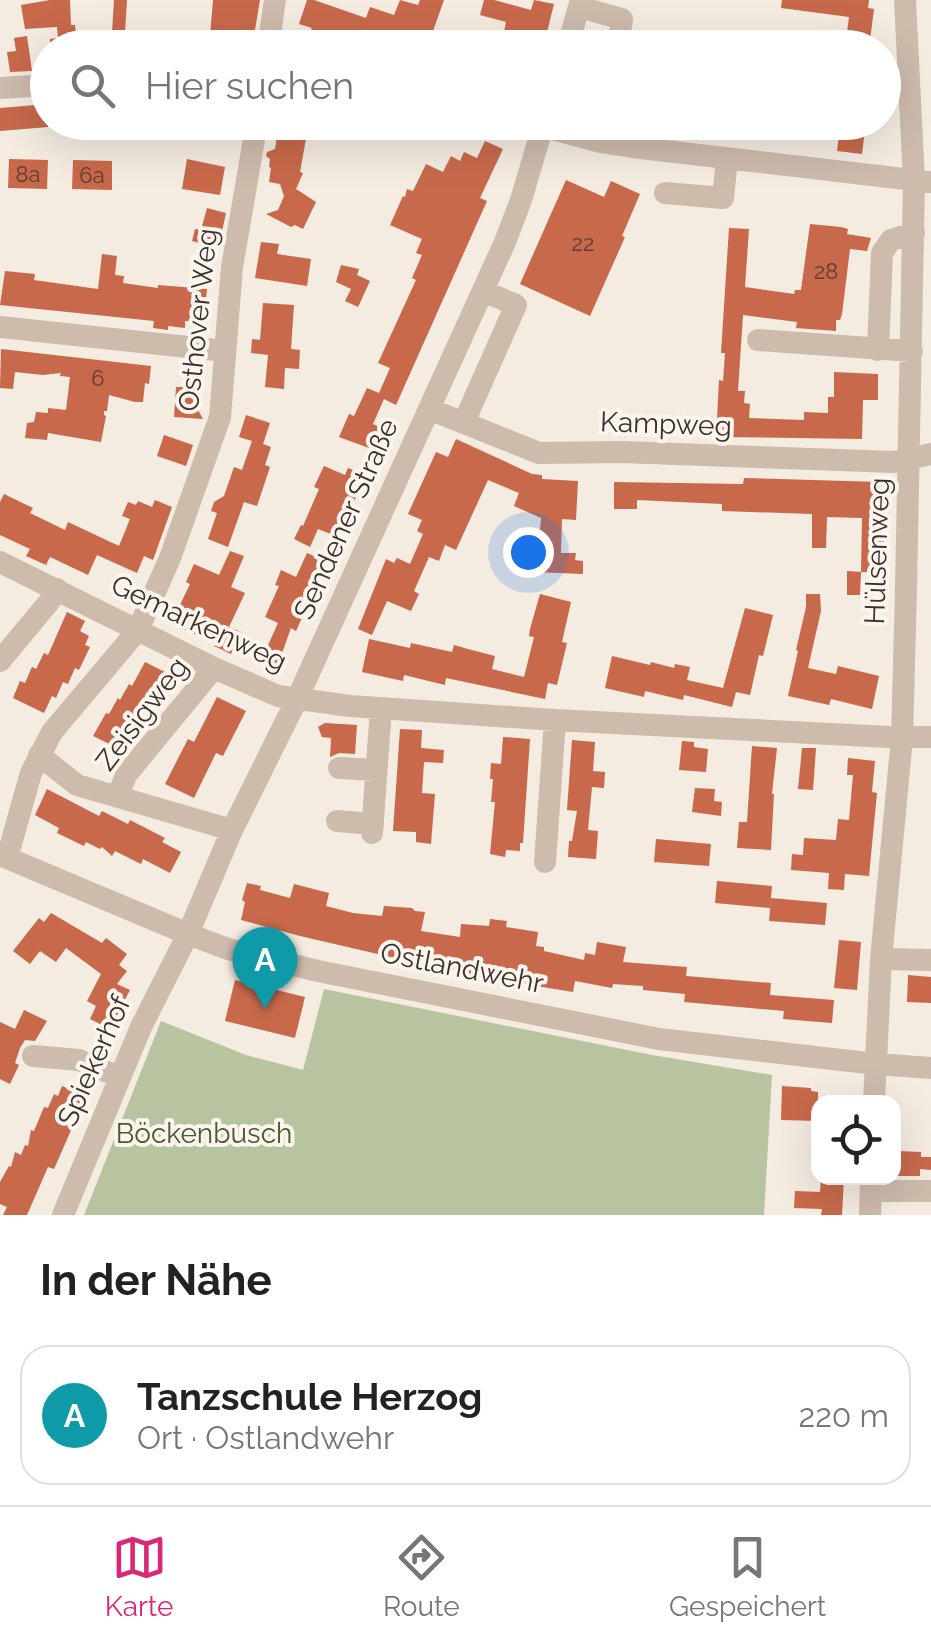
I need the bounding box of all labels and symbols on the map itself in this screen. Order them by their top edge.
house number: 8a [15,161,41,187]
house number: 6a [79,162,105,188]
street label: Osthover Weg [172,227,224,413]
house number: 22 [572,230,594,256]
house number: 28 [814,258,838,284]
house number: 6 [91,365,105,391]
street label: Kampweg [600,405,732,443]
street label: Sendener Straße [287,414,405,624]
street label: Hülsenweg [858,477,896,625]
your location [503,527,554,578]
street label: Gemarkenweg [106,568,292,678]
street label: Zeisigweg [89,651,195,777]
pin: A [232,926,298,1009]
street label: Ostlandwehr [378,936,546,1000]
street label: Spiekerhof [51,989,138,1131]
park label: Böckenbusch [116,1117,292,1150]

